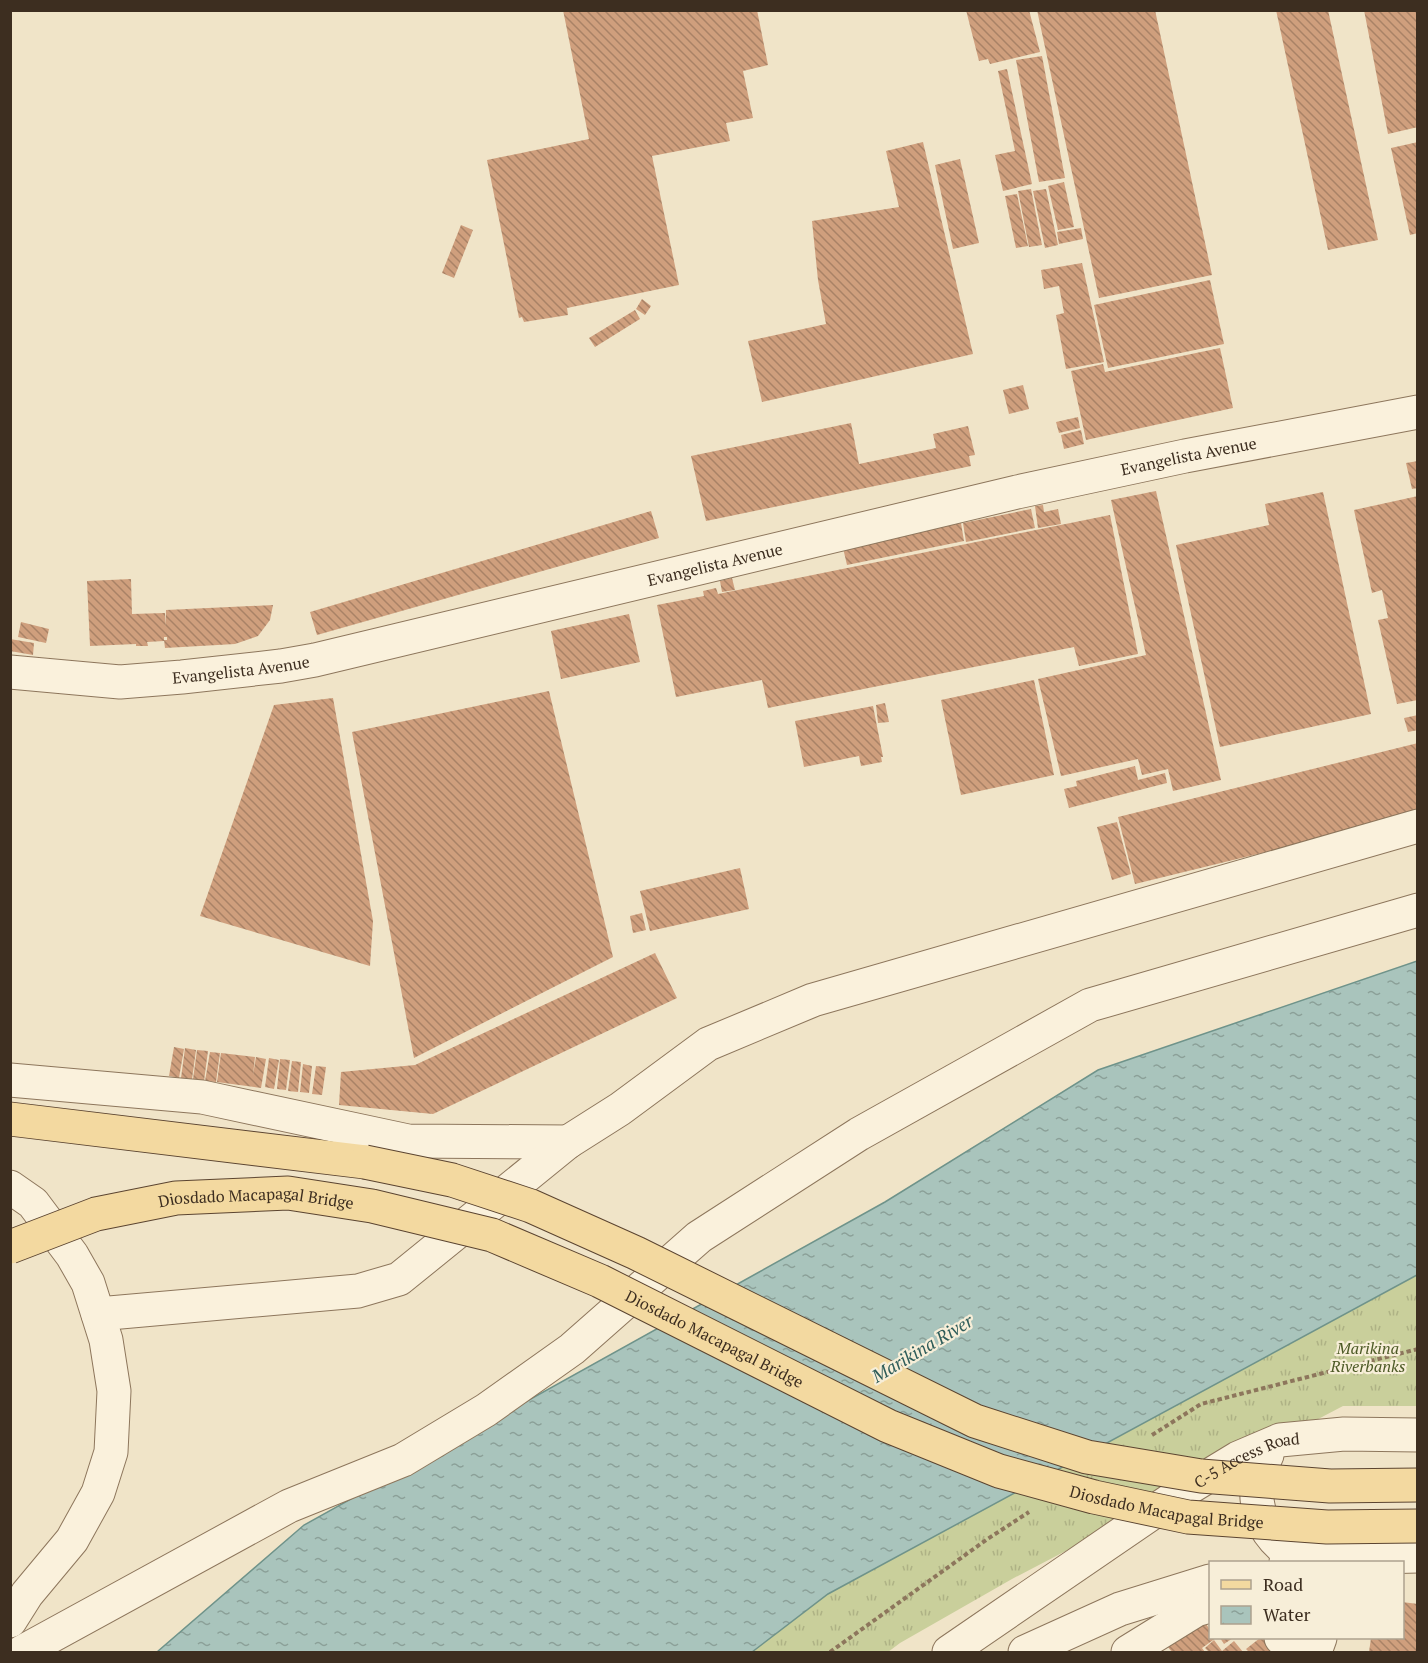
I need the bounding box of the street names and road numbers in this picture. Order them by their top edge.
street label: Evangelista Avenue [1119,432,1258,480]
street label: Evangelista Avenue [645,538,785,591]
street label: Evangelista Avenue [171,650,311,689]
street label: Diosdado Macapagal Bridge [156,1182,355,1214]
street label: Diosdado Macapagal Bridge [622,1285,807,1393]
street label: C-5 Access Road [1190,1427,1301,1493]
street label: Diosdado Macapagal Bridge [1067,1480,1264,1533]

